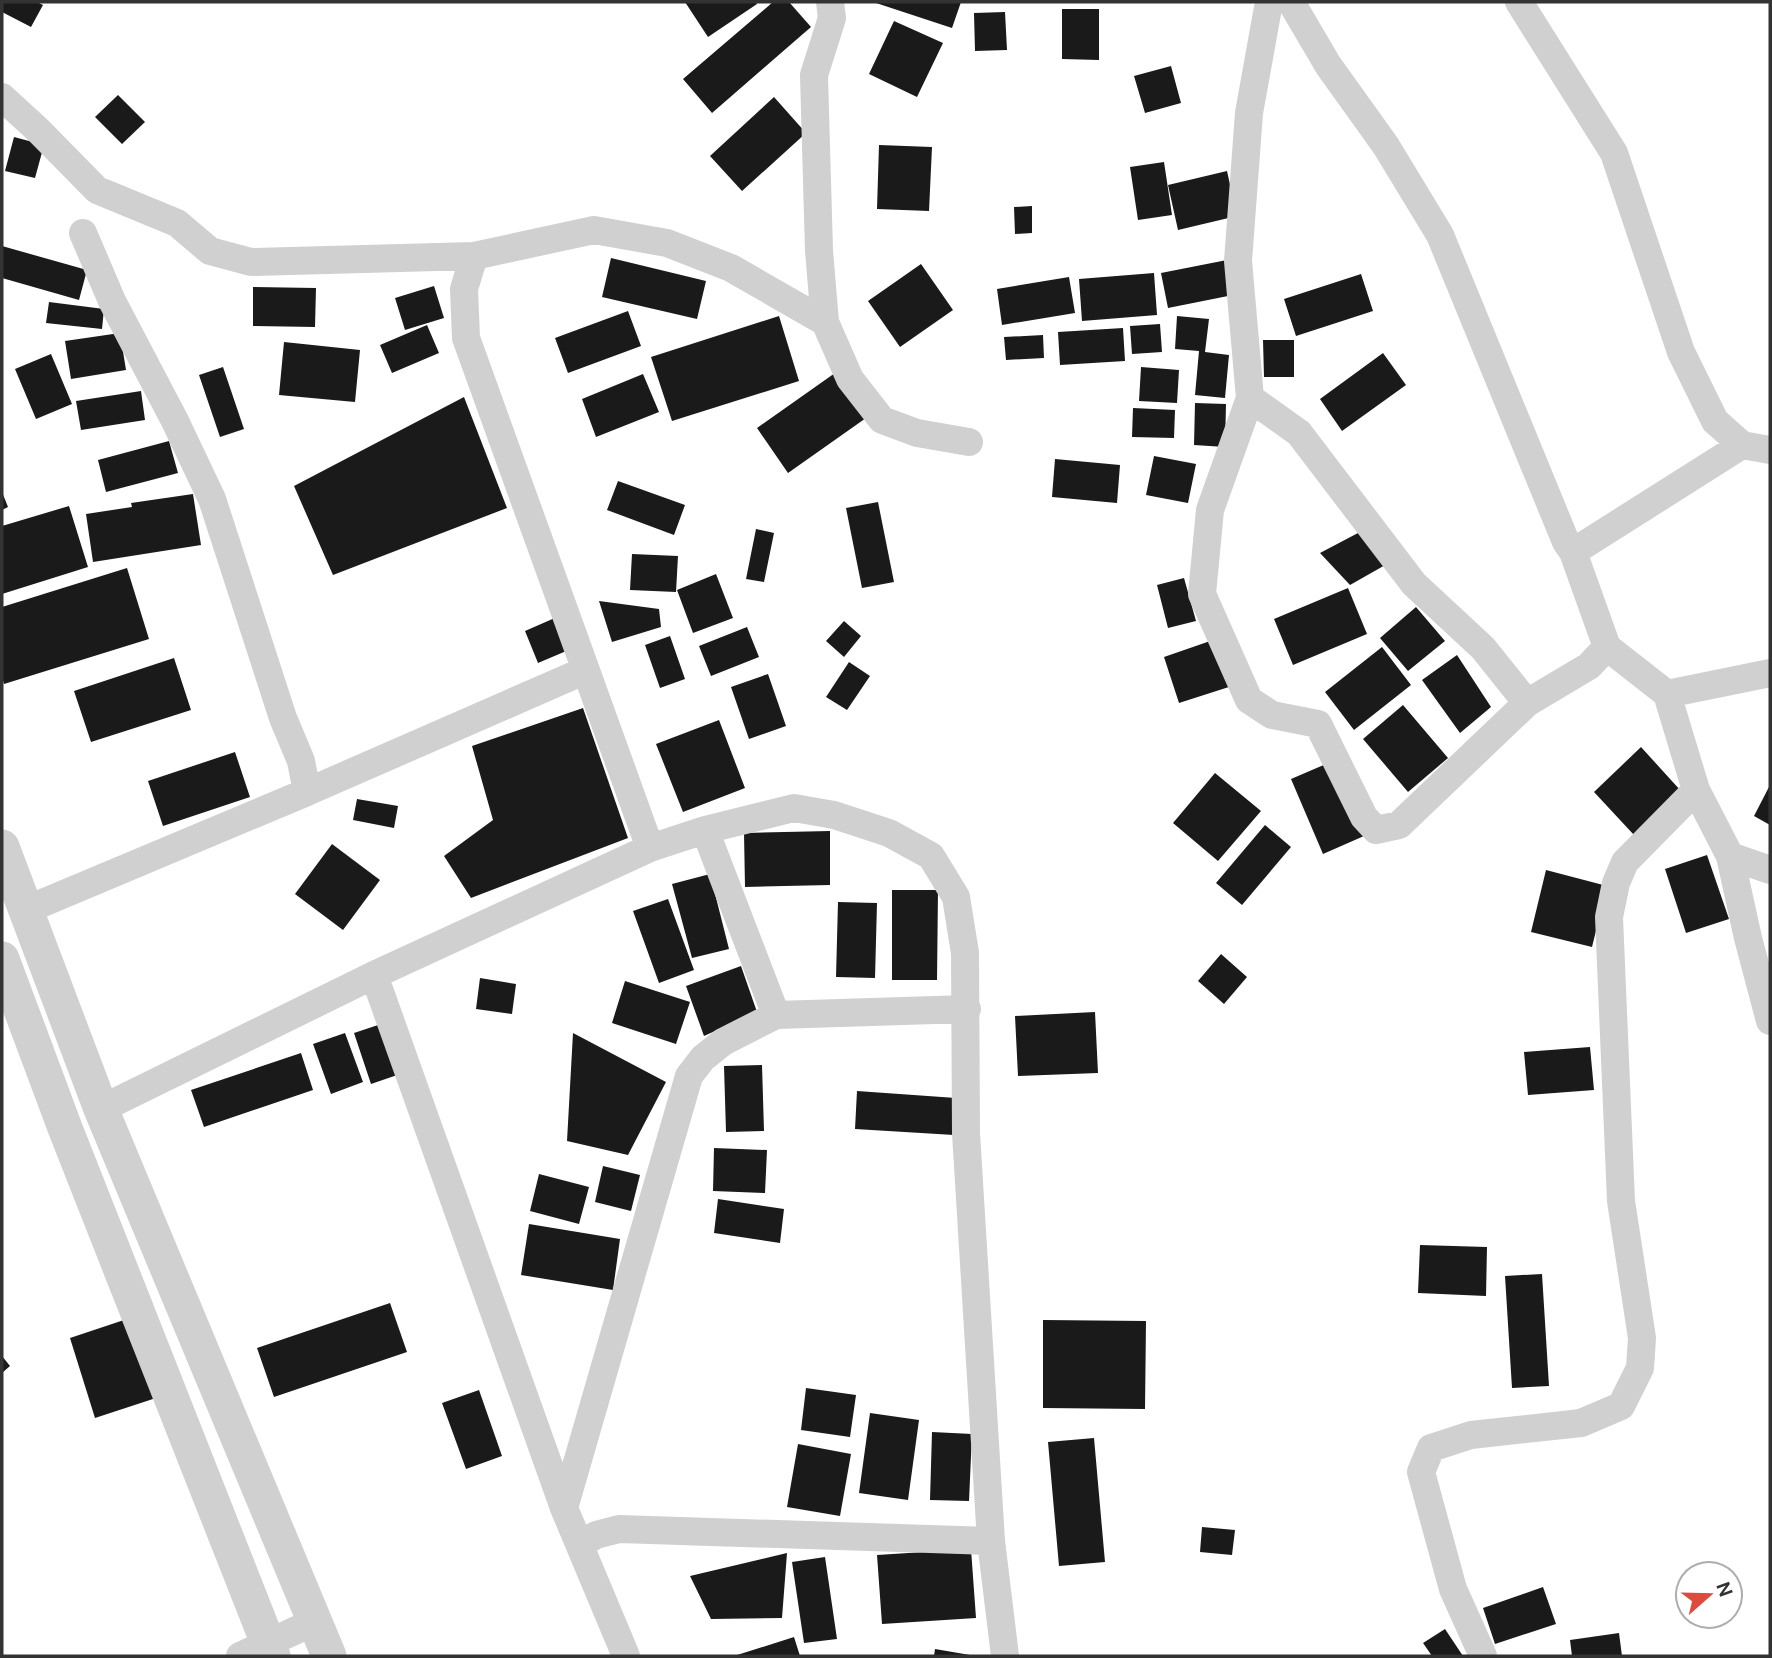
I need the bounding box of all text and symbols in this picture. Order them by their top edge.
north arrow [1674,1560,1744,1630]
text: N [1710,1579,1739,1600]

